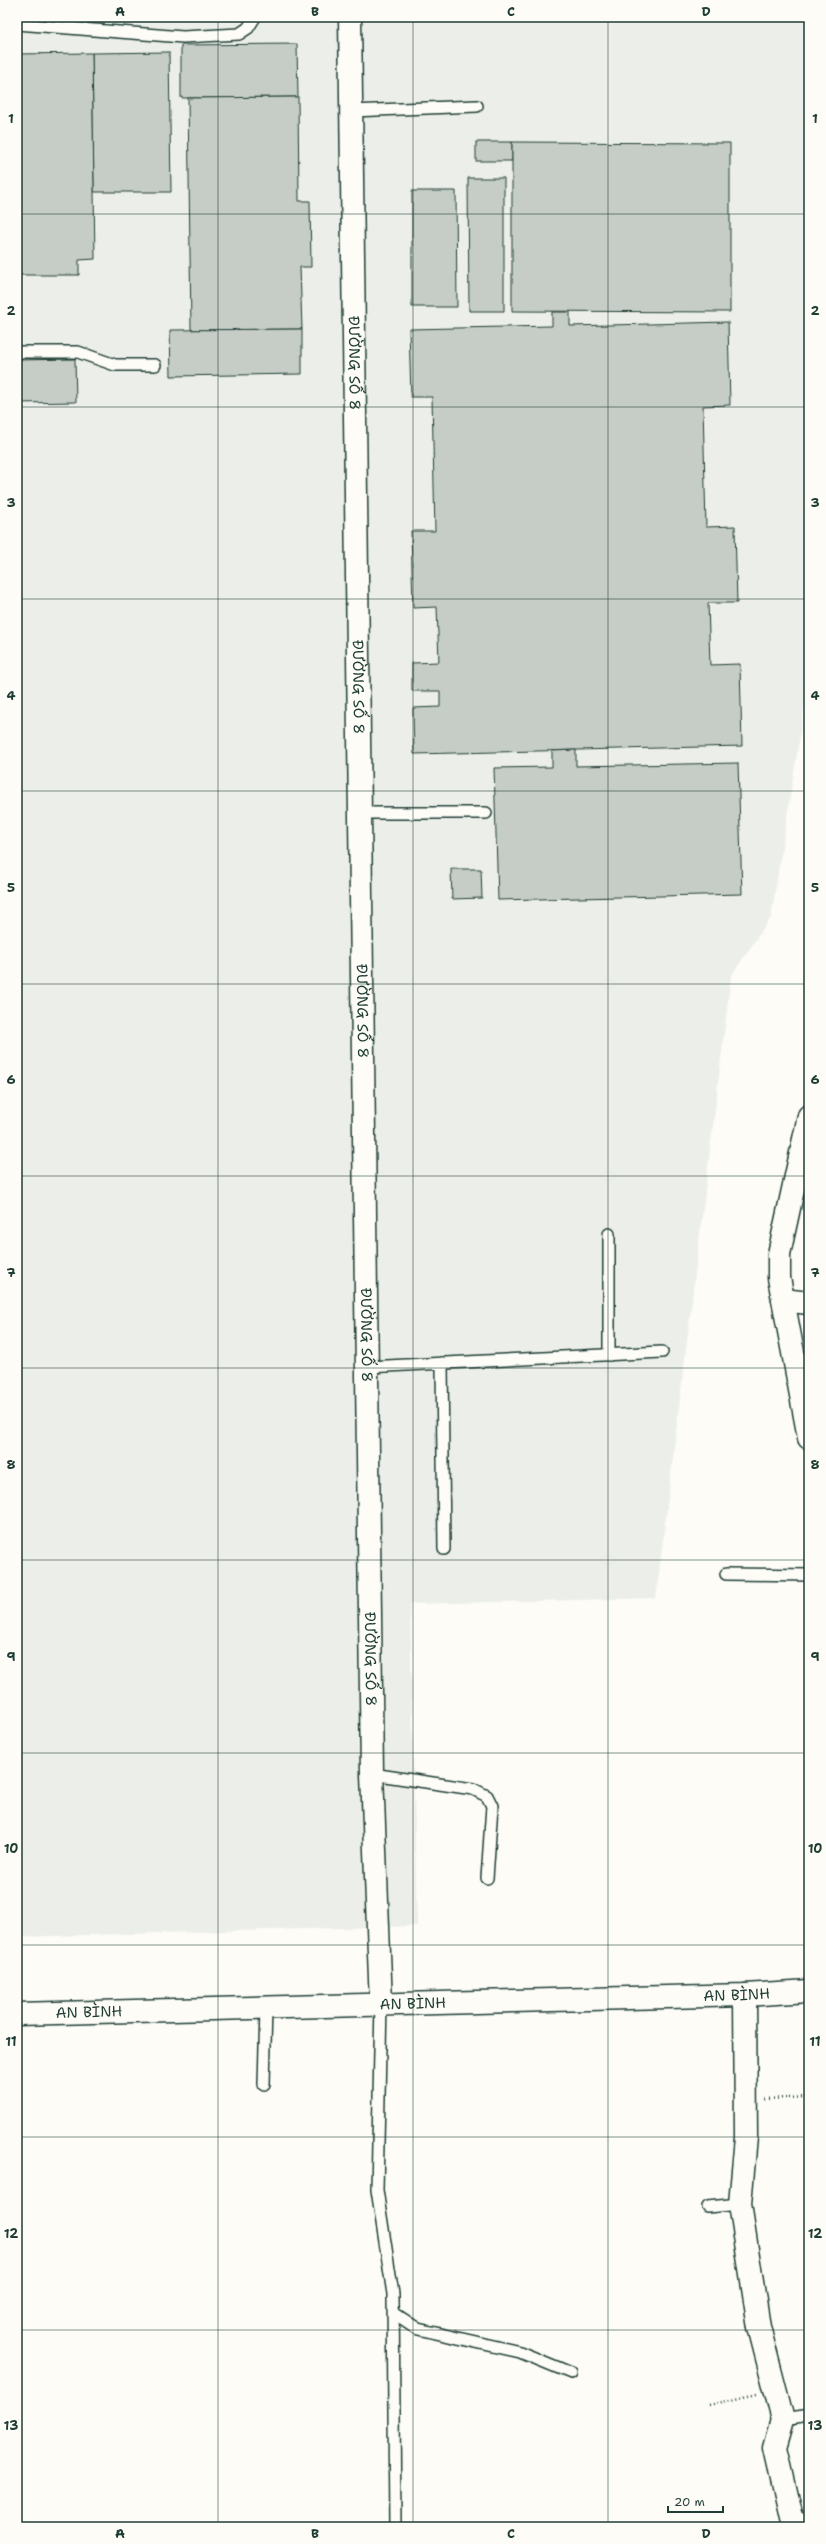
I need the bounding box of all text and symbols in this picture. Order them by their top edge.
text: A [115,3,125,20]
text: B [311,3,319,20]
text: C [507,3,515,20]
text: D [701,3,711,20]
text: 1 [8,110,14,127]
text: 1 [812,110,818,127]
text: 2 [6,302,16,319]
text: 2 [810,302,820,319]
street label: ĐƯỜNG SỐ 8 [344,316,368,410]
text: 3 [6,494,16,511]
text: 3 [810,494,820,511]
street label: ĐƯỜNG SỐ 8 [348,640,372,734]
text: 4 [6,687,16,704]
text: 4 [810,687,820,704]
text: 5 [7,879,15,896]
text: 5 [811,879,819,896]
street label: ĐƯỜNG SỐ 8 [352,964,376,1058]
text: 6 [6,1071,16,1088]
text: 6 [810,1071,820,1088]
text: 7 [6,1264,16,1281]
text: 7 [810,1264,820,1281]
street label: ĐƯỜNG SỐ 8 [356,1287,380,1382]
text: 8 [6,1456,16,1473]
text: 8 [810,1456,820,1473]
street label: ĐƯỜNG SỐ 8 [360,1611,384,1706]
text: 9 [6,1648,16,1665]
text: 9 [810,1648,820,1665]
text: 10 [4,1840,18,1857]
text: 10 [808,1840,822,1857]
street label: AN BÌNH [703,1983,771,2006]
street label: AN BÌNH [379,1992,446,2015]
street label: AN BÌNH [55,2001,123,2023]
text: 11 [5,2033,17,2050]
text: 11 [809,2033,821,2050]
text: 12 [4,2225,18,2242]
text: 12 [808,2225,822,2242]
text: 13 [4,2417,18,2434]
text: 13 [808,2417,822,2434]
scale bar [668,2488,723,2514]
text: 20 m [674,2494,705,2510]
text: A [115,2525,125,2542]
text: B [311,2525,319,2542]
text: C [507,2525,515,2542]
text: D [701,2525,711,2542]

